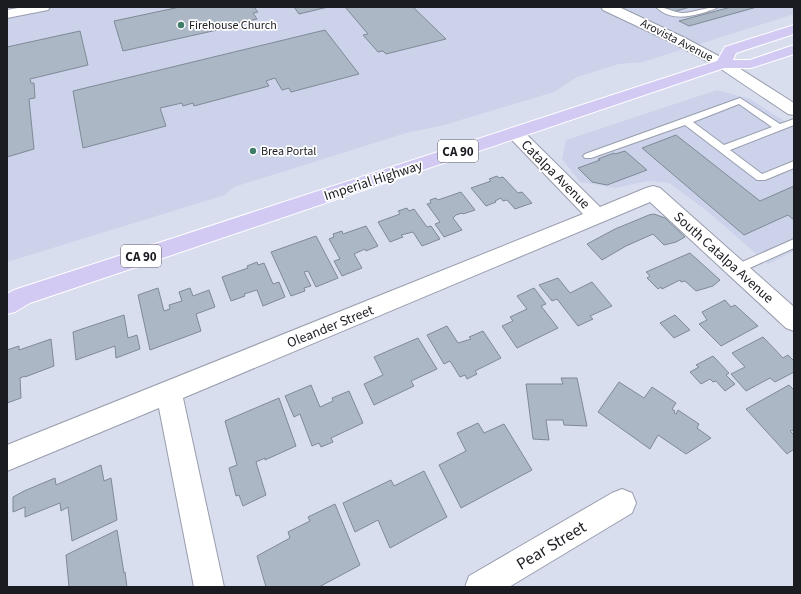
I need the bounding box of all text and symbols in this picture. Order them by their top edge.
street label: Arovista Avenue [637,15,716,66]
place label: Firehouse Church [189,17,277,34]
marker: Firehouse Church [176,20,186,30]
street label: Catalpa Avenue [516,136,594,214]
road number: CA 90 [438,140,478,162]
place label: Brea Portal [261,143,316,160]
marker: Brea Portal [248,146,258,156]
street label: Imperial Highway [321,155,426,206]
street label: South Catalpa Avenue [669,207,778,308]
road number: CA 90 [121,245,161,267]
street label: Oleander Street [284,300,377,353]
street label: Pear Street [512,515,591,576]

